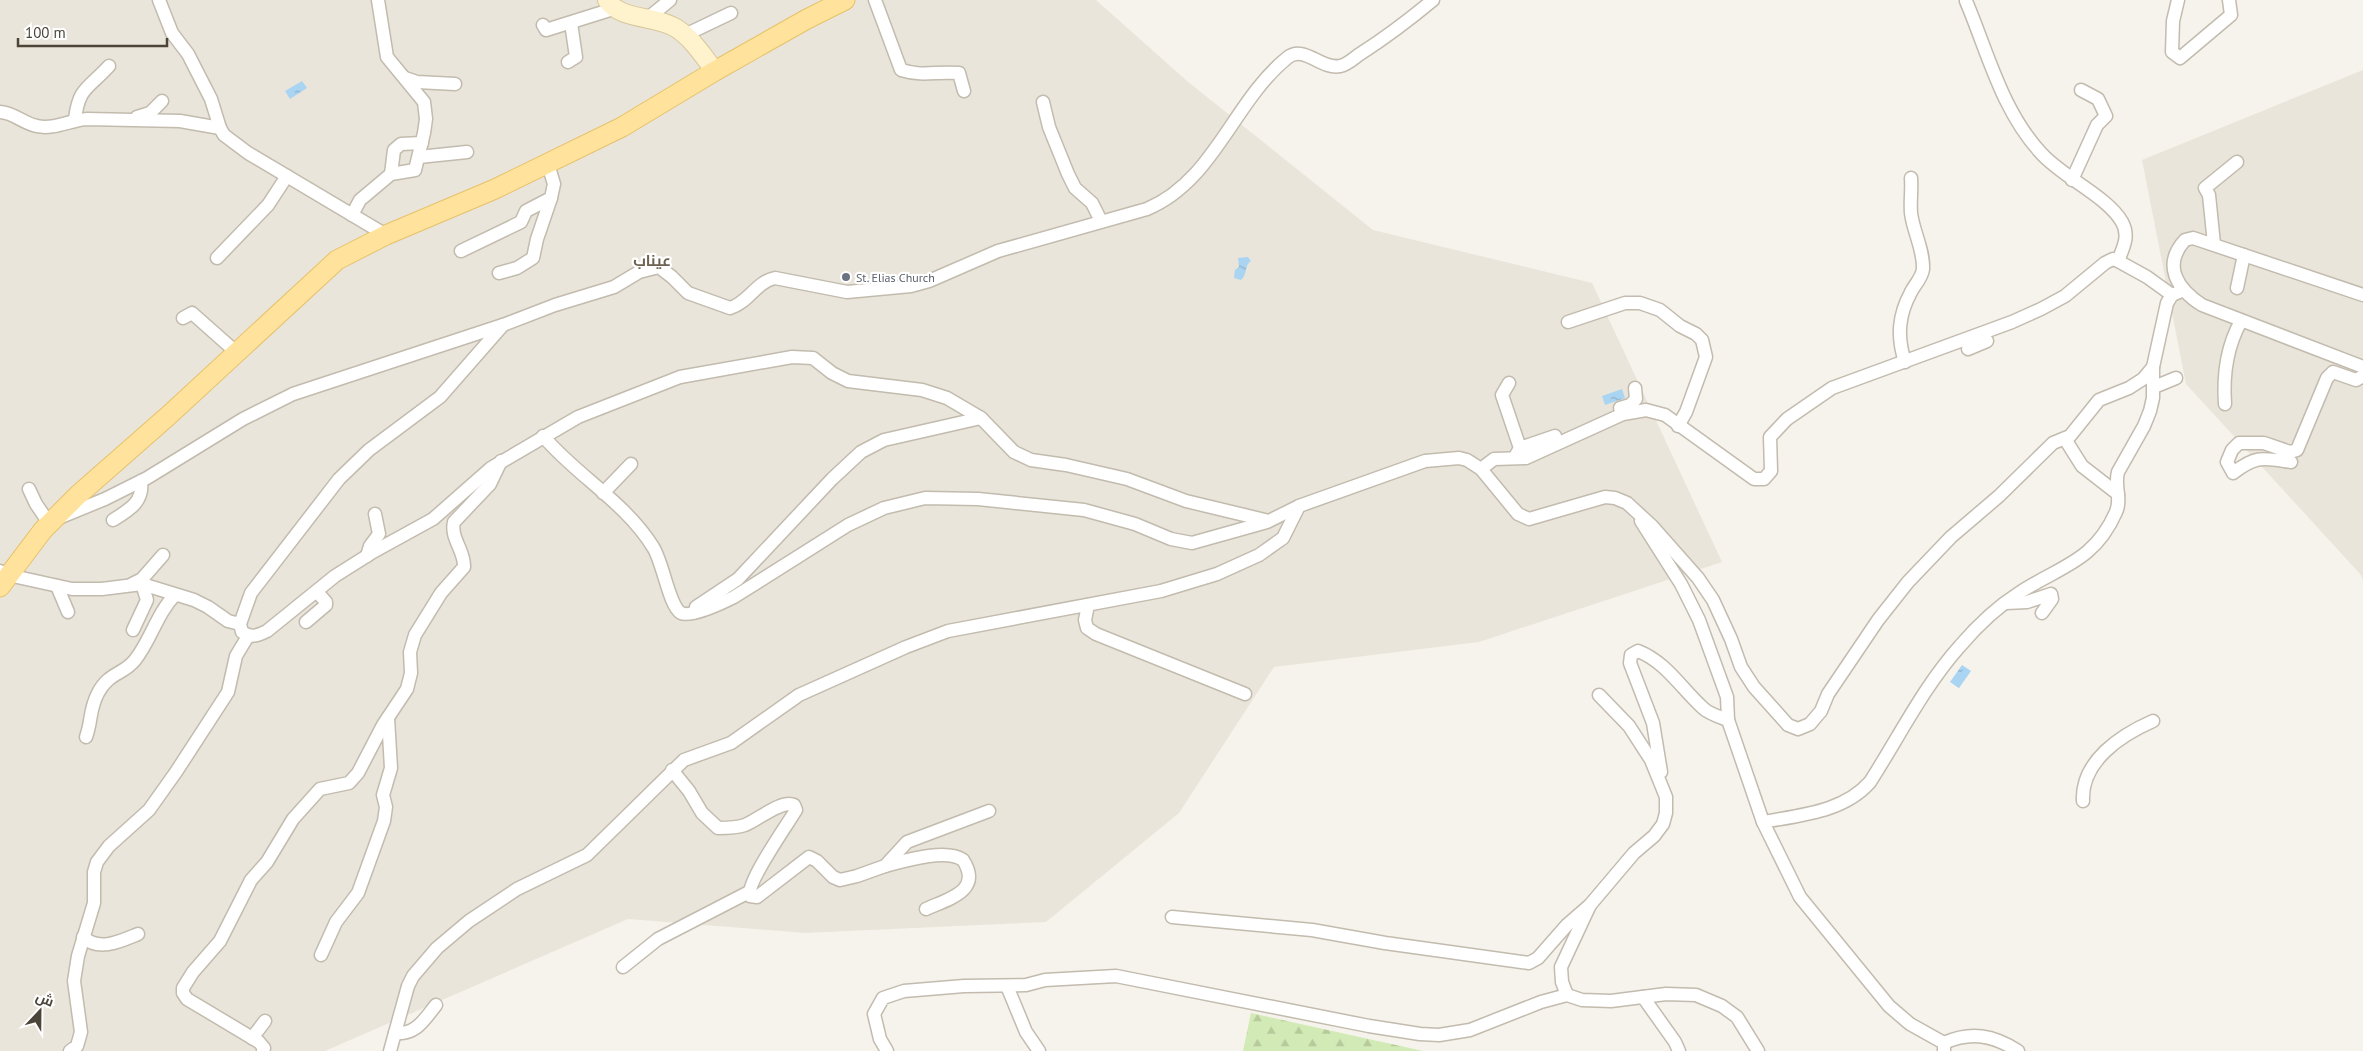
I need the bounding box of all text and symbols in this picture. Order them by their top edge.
scale bar [18,15,166,47]
text: 100 m [25,23,66,42]
district label: عيناب [633,251,671,270]
place label: St. Elias Church [856,270,935,285]
marker: St. Elias Church [840,271,852,283]
north arrow [15,986,65,1036]
text: ش [33,987,57,1011]

